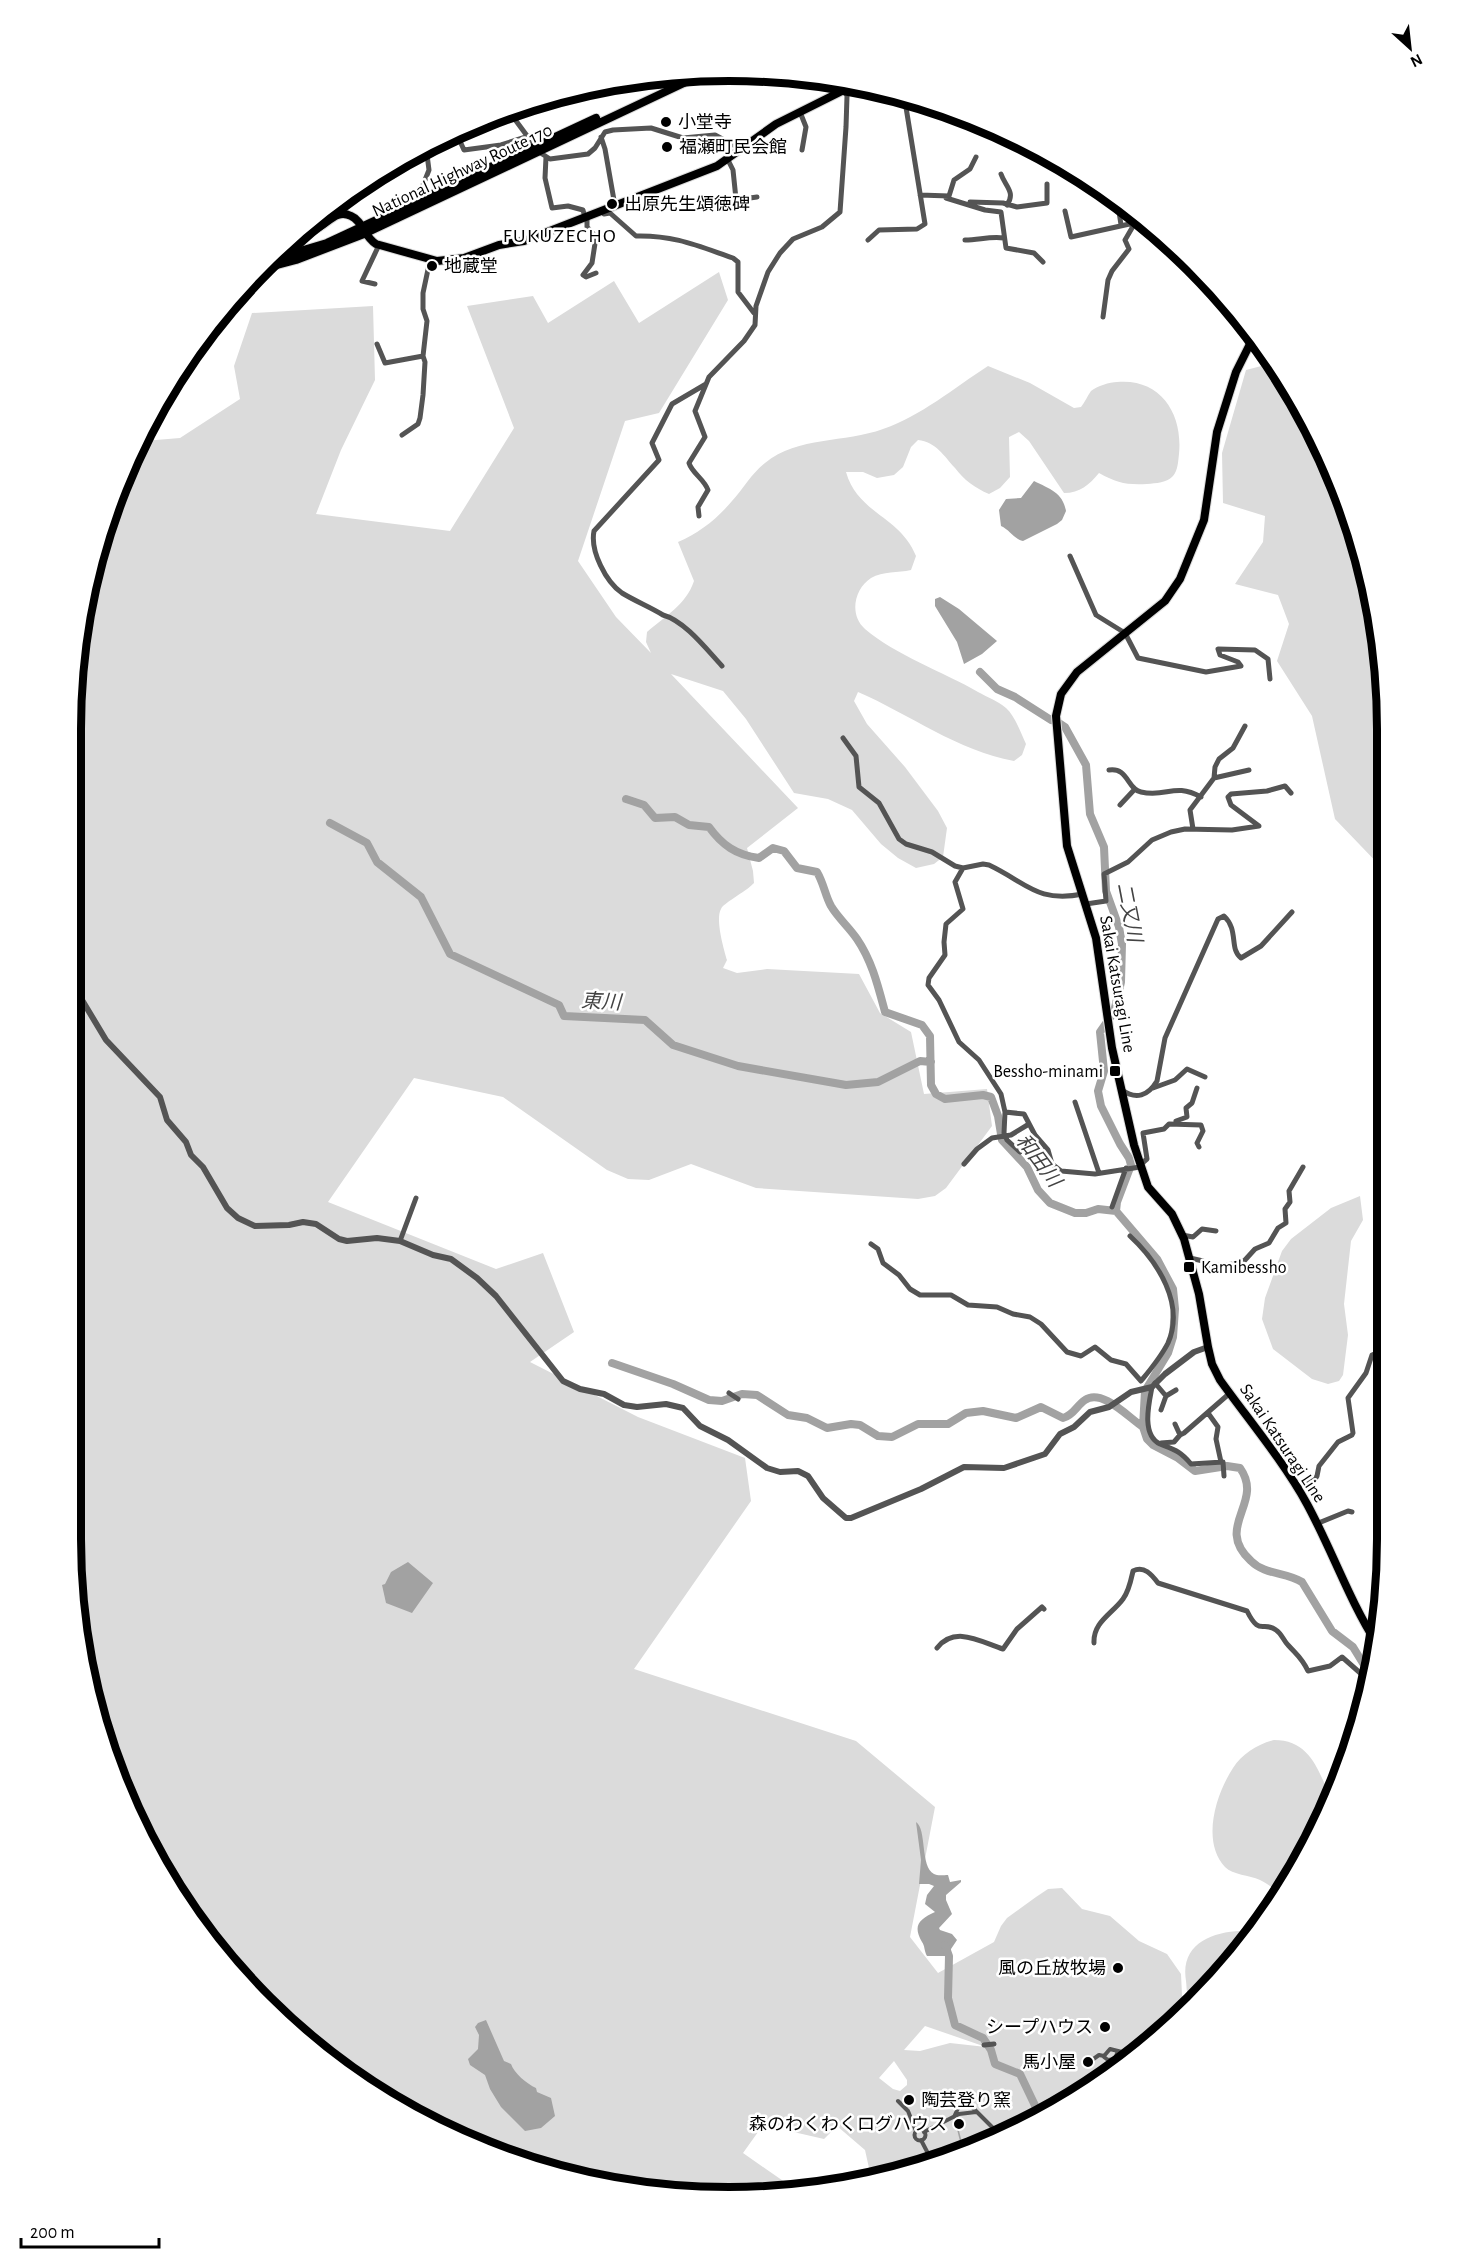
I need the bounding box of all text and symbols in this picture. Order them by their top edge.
north arrow [1380,18,1440,78]
text: N [1408,51,1425,70]
place label: 小堂寺 [678,113,732,132]
marker: 小堂寺 [659,115,673,129]
street label: National Highway Route 170 [370,121,555,221]
place label: 福瀬町民会館 [679,138,787,157]
marker: 福瀬町民会館 [660,140,674,154]
place label: 出原先生頌徳碑 [624,194,750,214]
marker: 出原先生頌徳碑 [605,197,619,211]
district label: FUKUZECHO [503,226,617,246]
place label: 地蔵堂 [444,257,498,276]
marker: 地蔵堂 [425,259,439,273]
water label: 二又川 [1113,881,1145,946]
street label: Sakai Katsuragi Line [1096,914,1138,1054]
water label: 東川 [580,990,623,1013]
place label: Bessho-minami [993,1063,1103,1081]
marker: Bessho-minami [1108,1064,1122,1078]
water label: 和田川 [1012,1130,1066,1192]
place label: Kamibessho [1201,1259,1287,1277]
marker: Kamibessho [1182,1260,1196,1274]
street label: Sakai Katsuragi Line [1236,1381,1328,1506]
place label: 風の丘放牧場 [998,1958,1106,1978]
marker: 風の丘放牧場 [1111,1961,1125,1975]
place label: シープハウス [986,2018,1093,2037]
marker: シープハウス [1098,2020,1112,2034]
place label: 馬小屋 [1022,2053,1076,2072]
marker: 馬小屋 [1081,2055,1095,2069]
place label: 陶芸登り窯 [921,2091,1011,2110]
marker: 陶芸登り窯 [902,2093,916,2107]
place label: 森のわくわくログハウス [749,2114,947,2134]
marker: 森のわくわくログハウス [952,2117,966,2131]
scale bar [21,2211,159,2249]
text: 200 m [30,2224,75,2242]

